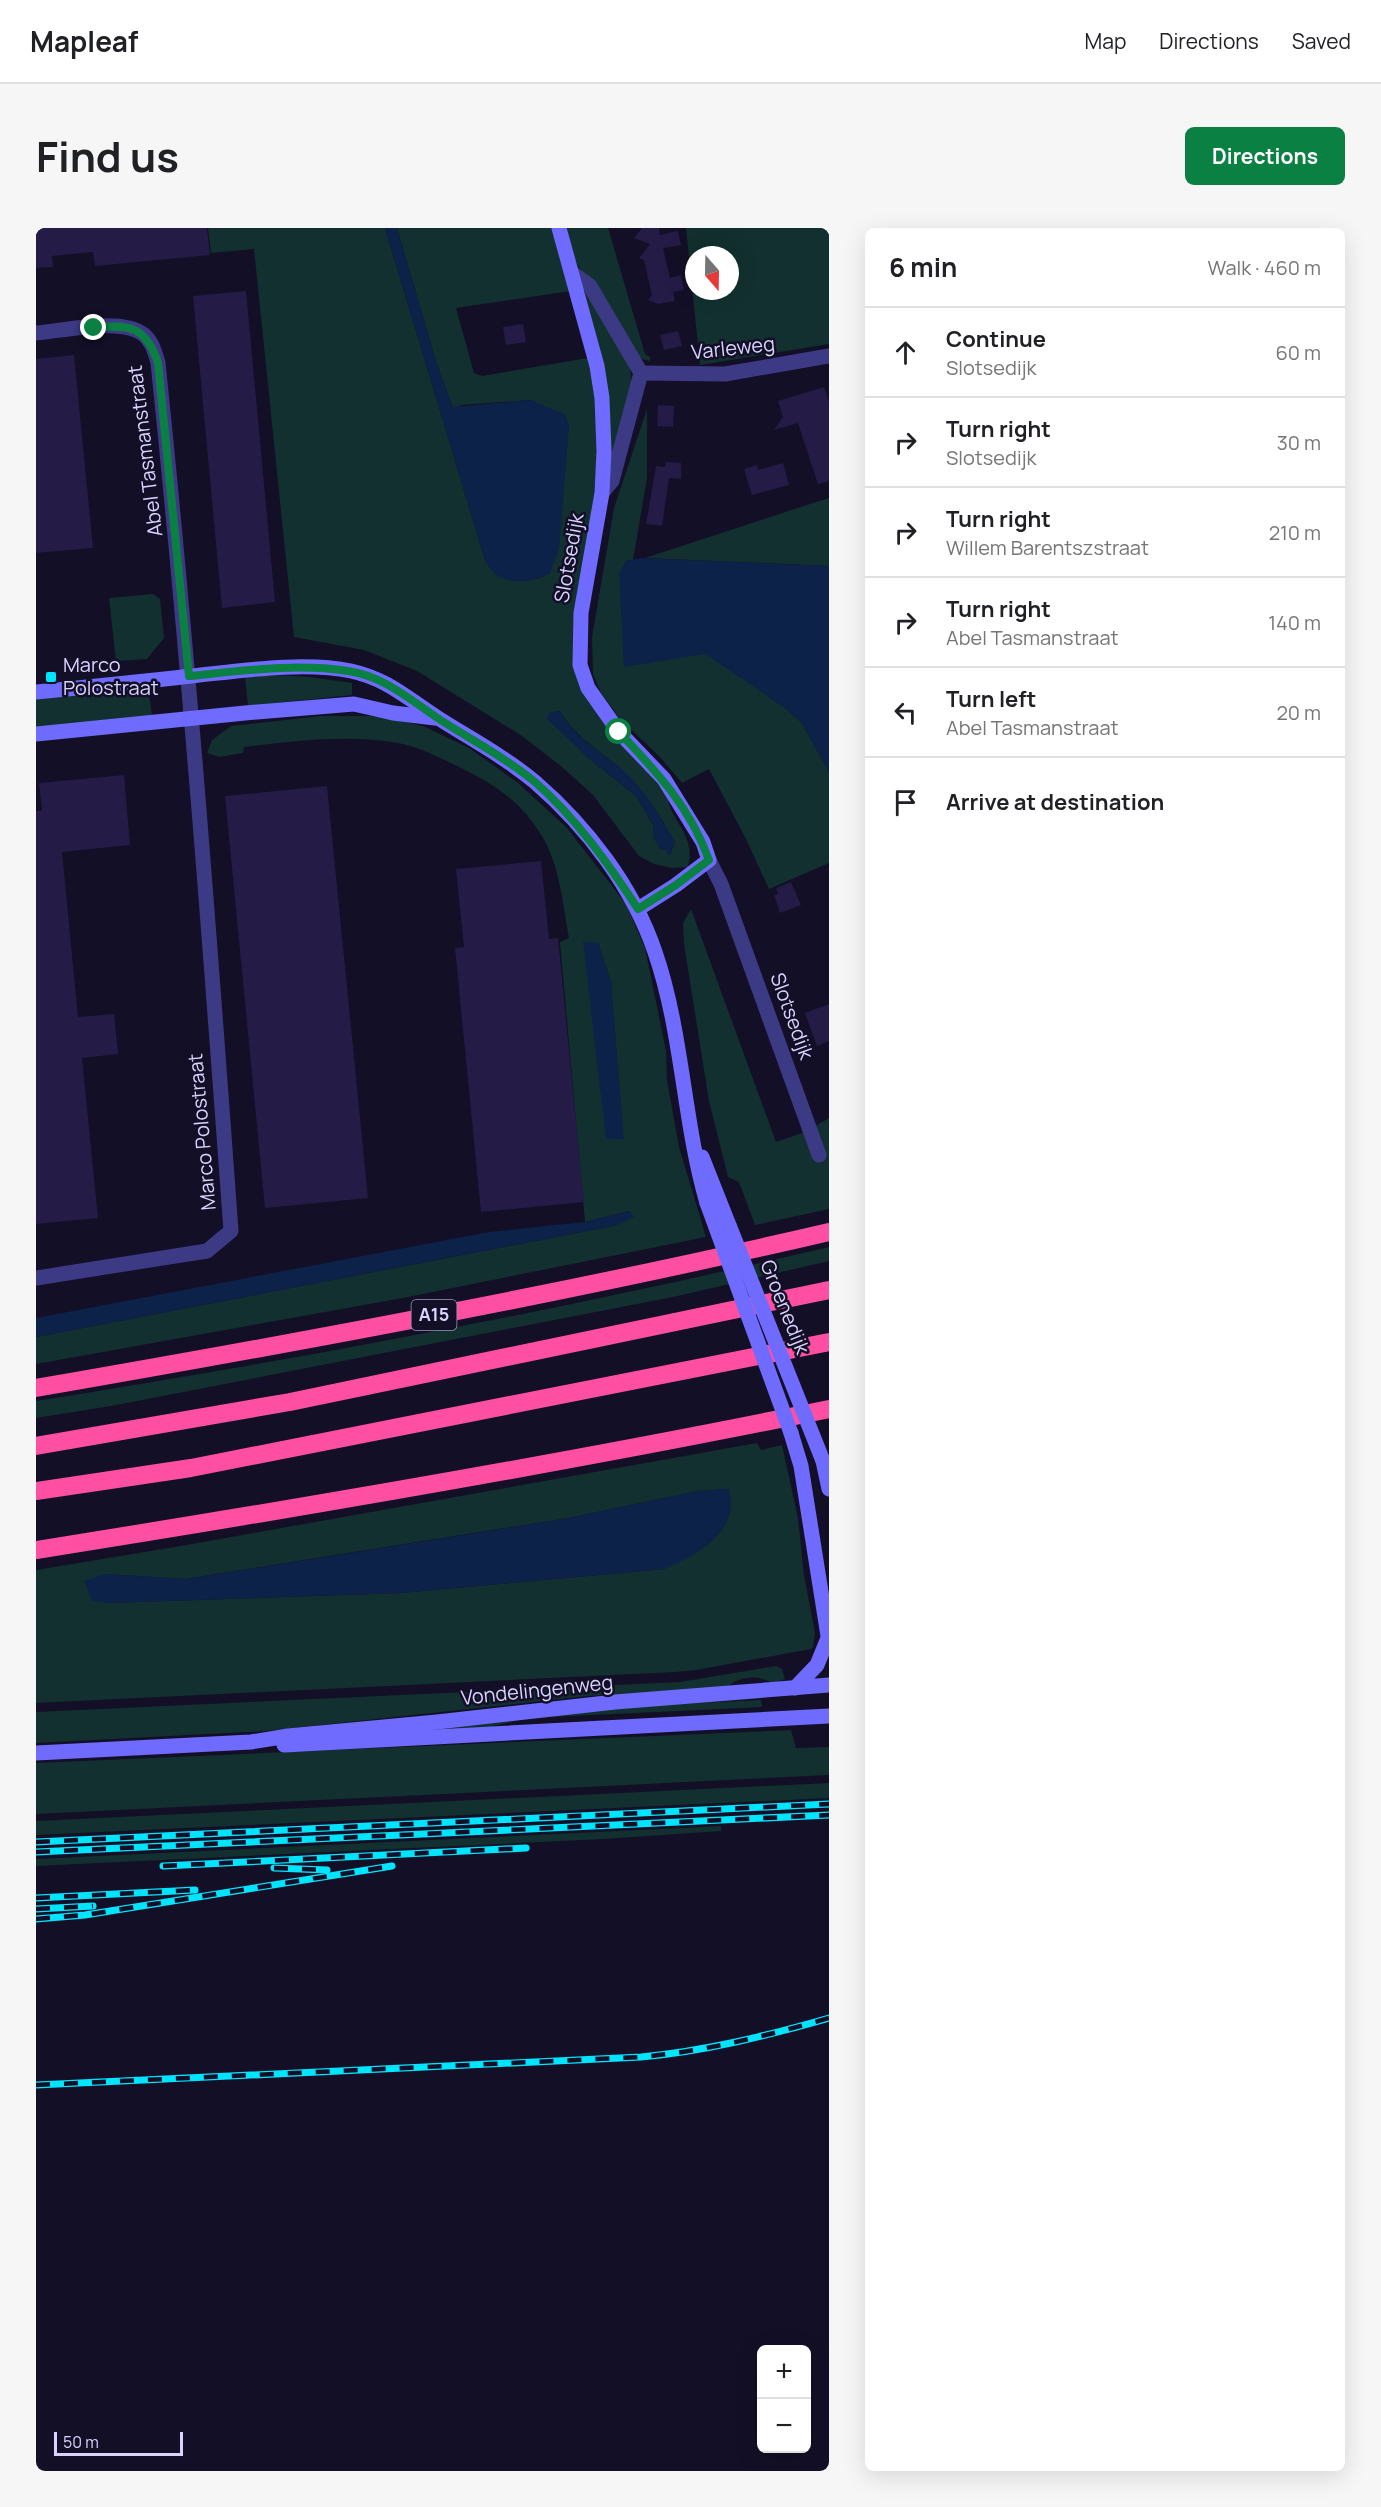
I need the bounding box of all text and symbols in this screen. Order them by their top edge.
text: Mapleaf [30,22,138,60]
text: Map [1085,27,1126,55]
text: Directions [1159,27,1259,55]
text: Saved [1292,27,1351,55]
text: Find us [36,127,179,185]
button: Directions [1185,127,1345,185]
north arrow [685,246,739,300]
text: 6 min [889,249,957,285]
text: Walk · 460 m [1208,254,1321,281]
route end [80,314,106,340]
text: Continue [946,324,1046,354]
street label: Varleweg [690,330,776,365]
icon: ahead [889,336,922,369]
text: 60 m [1275,339,1321,366]
text: Slotsedijk [946,354,1036,381]
street label: Abel Tasmanstraat [121,364,168,538]
text: Turn right [946,414,1051,444]
icon: right [889,426,922,459]
text: 30 m [1277,429,1321,456]
text: Slotsedijk [946,444,1036,471]
text: Turn right [946,504,1051,534]
street label: Slotsedijk [547,510,590,605]
icon: right [889,516,922,549]
text: 210 m [1269,519,1321,546]
text: Willem Barentszstraat [946,534,1149,561]
text: Turn right [946,594,1051,624]
icon: right [889,606,922,639]
text: 140 m [1268,609,1321,636]
text: Abel Tasmanstraat [946,624,1119,651]
place label: Marco Polostraat [63,651,159,701]
marker: Marco Polostraat [44,670,58,684]
text: Turn left [946,684,1036,714]
icon: left [889,696,922,729]
text: 20 m [1276,699,1321,726]
text: Abel Tasmanstraat [946,714,1119,741]
route start [605,718,631,744]
icon: arrive [889,786,922,819]
text: Arrive at destination [946,787,1164,817]
street label: Slotsedijk [764,969,821,1064]
street label: Marco Polostraat [181,1053,222,1212]
street label: Groenedijk [754,1256,817,1359]
road number: A15 [412,1300,456,1330]
street label: Vondelingenweg [460,1668,614,1711]
map controls [757,2345,811,2453]
button: + [757,2345,811,2399]
button: − [757,2399,811,2453]
scale bar [54,2429,183,2456]
text: 50 m [63,2431,99,2453]

